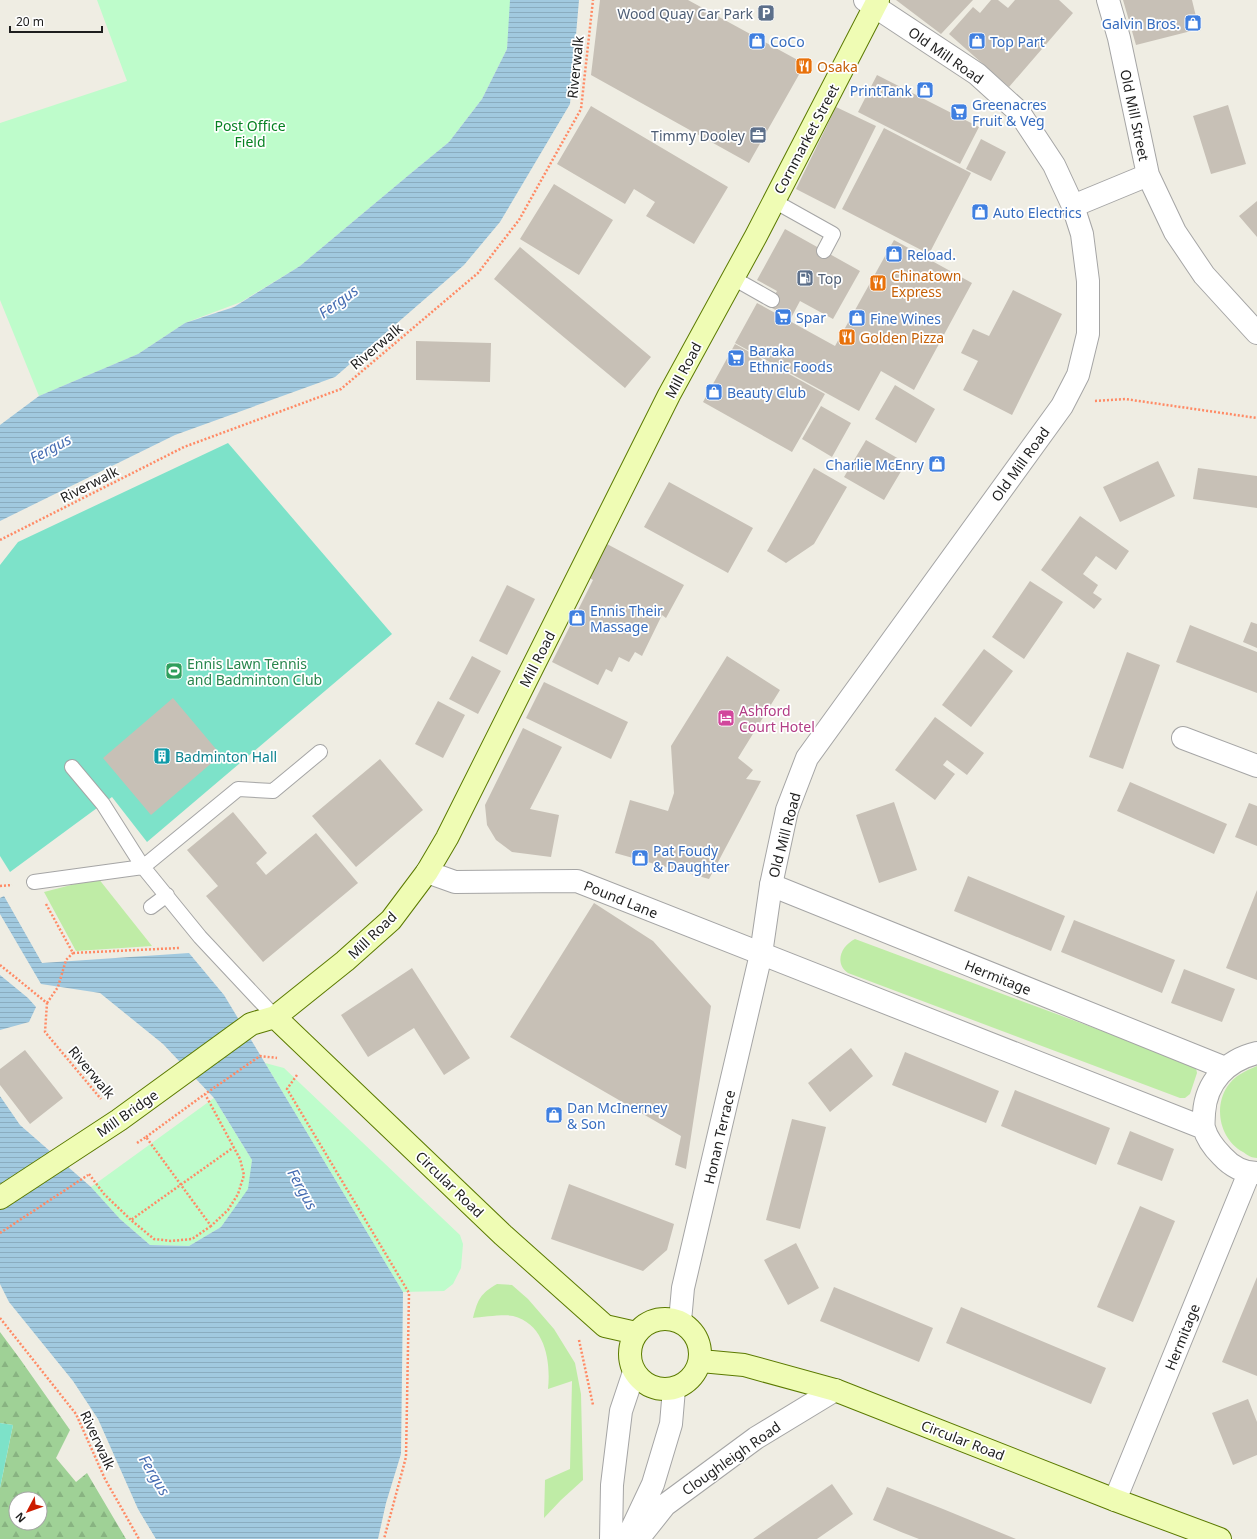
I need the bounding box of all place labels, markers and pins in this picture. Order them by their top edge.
parking icon: Wood Quay Car Park [756,3,776,23]
place label: Wood Quay Car Park [617,4,754,23]
shop icon: Galvin Bros. [1183,13,1203,33]
place label: Galvin Bros. [1102,14,1180,33]
shop icon: CoCo [747,31,767,51]
shop icon: Top Part [967,31,987,51]
place label: CoCo [770,32,805,51]
place label: Top Part [990,32,1045,51]
restaurant icon: Osaka [794,56,814,76]
place label: Osaka [817,57,858,76]
shop icon: PrintTank [915,80,935,100]
place label: PrintTank [850,81,913,100]
place label: Greenacres Fruit & Veg [972,95,1047,130]
supermarket icon: Greenacres Fruit & Veg [949,102,969,122]
office icon: Timmy Dooley [748,125,768,145]
place label: Timmy Dooley [651,126,746,145]
shop icon: Auto Electrics [970,202,990,222]
place label: Auto Electrics [993,203,1082,222]
shop icon: Reload. [884,244,904,264]
place label: Reload. [907,245,956,264]
place label: Chinatown Express [891,266,962,301]
fuel station icon: Top [795,268,815,288]
place label: Top [818,269,842,288]
restaurant icon: Chinatown Express [868,273,888,293]
supermarket icon: Spar [773,307,793,327]
place label: Spar [796,308,826,327]
shop icon: Fine Wines [847,308,867,328]
place label: Fine Wines [870,309,941,328]
restaurant icon: Golden Pizza [837,327,857,347]
place label: Golden Pizza [860,328,944,347]
place label: Baraka Ethnic Foods [749,341,833,376]
supermarket icon: Baraka Ethnic Foods [726,348,746,368]
shop icon: Beauty Club [704,382,724,402]
place label: Beauty Club [727,383,806,402]
shop icon: Charlie McEnry [927,454,947,474]
place label: Charlie McEnry [825,455,925,474]
place label: Ennis Their Massage [590,601,663,636]
shop icon: Ennis Their Massage [567,608,587,628]
place label: Ennis Lawn Tennis and Badminton Club [187,654,322,689]
sports icon: Ennis Lawn Tennis and Badminton Club [164,661,184,681]
place label: Ashford Court Hotel [739,701,815,736]
hotel icon: Ashford Court Hotel [716,708,736,728]
building icon: Badminton Hall [152,746,172,766]
place label: Badminton Hall [175,747,277,766]
place label: Pat Foudy & Daughter [653,841,730,876]
shop icon: Pat Foudy & Daughter [630,848,650,868]
place label: Dan McInerney & Son [567,1098,668,1133]
shop icon: Dan McInerney & Son [544,1105,564,1125]

